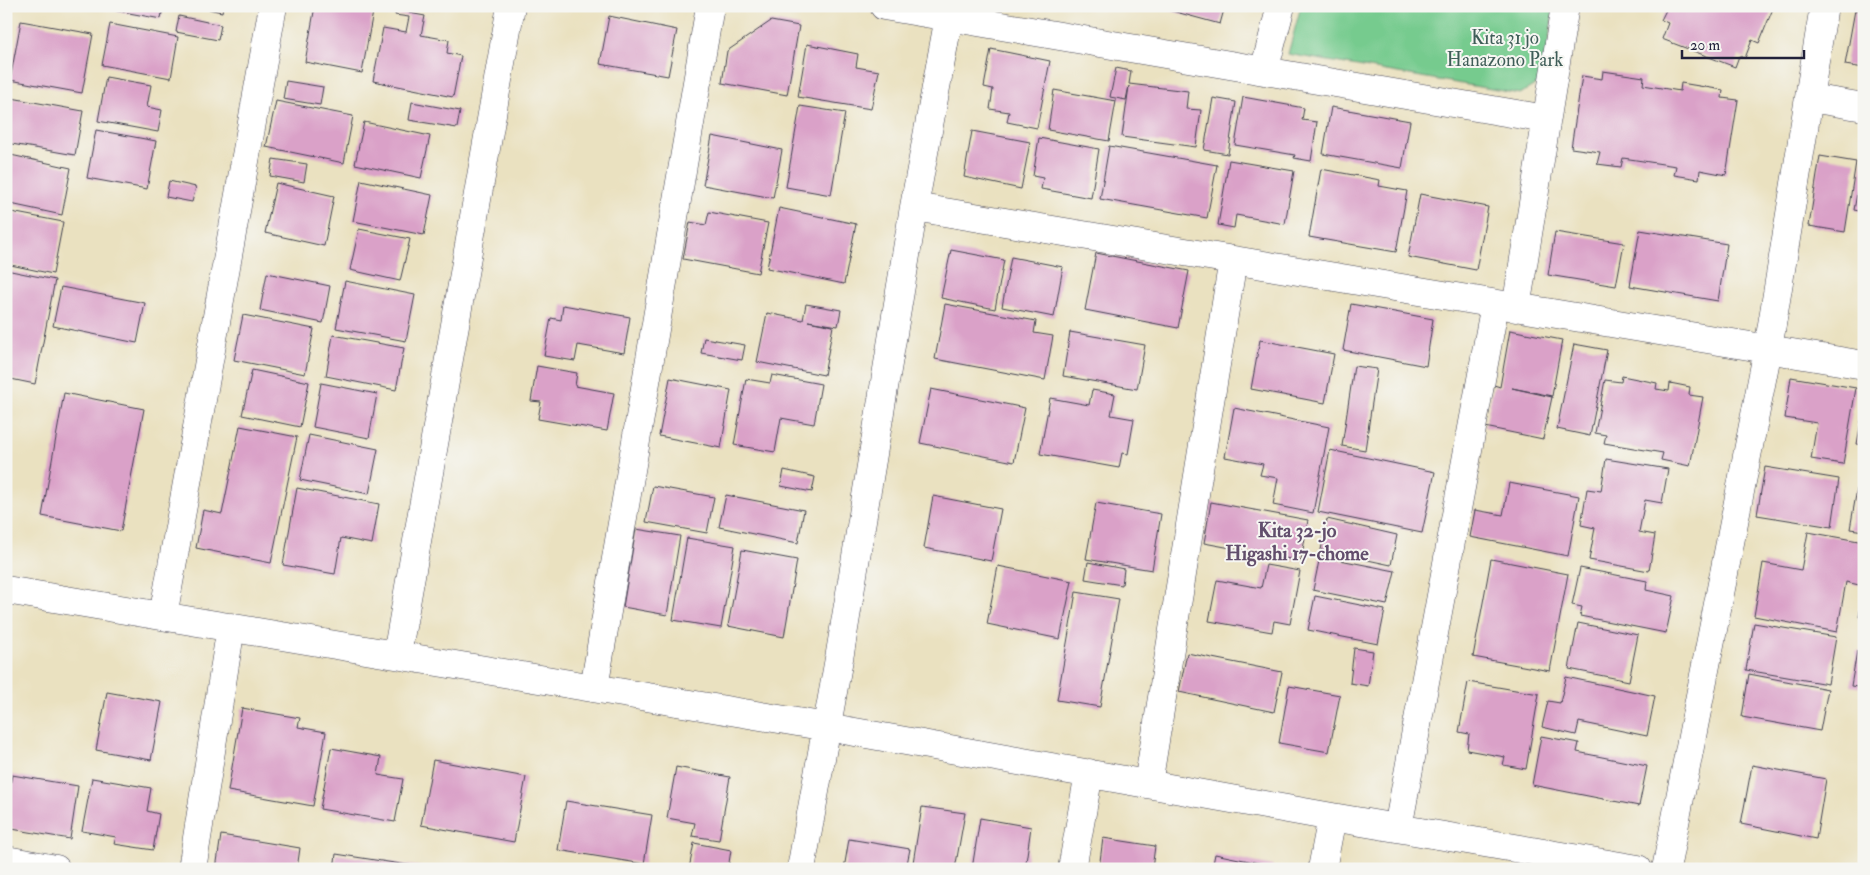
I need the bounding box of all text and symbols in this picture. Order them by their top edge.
park label: Kita 31 jo Hanazono Park [1447,26,1563,72]
scale bar [1682,28,1805,60]
text: 20 m [1690,36,1720,55]
district label: Kita 32-jo Higashi 17-chome [1225,518,1369,567]

